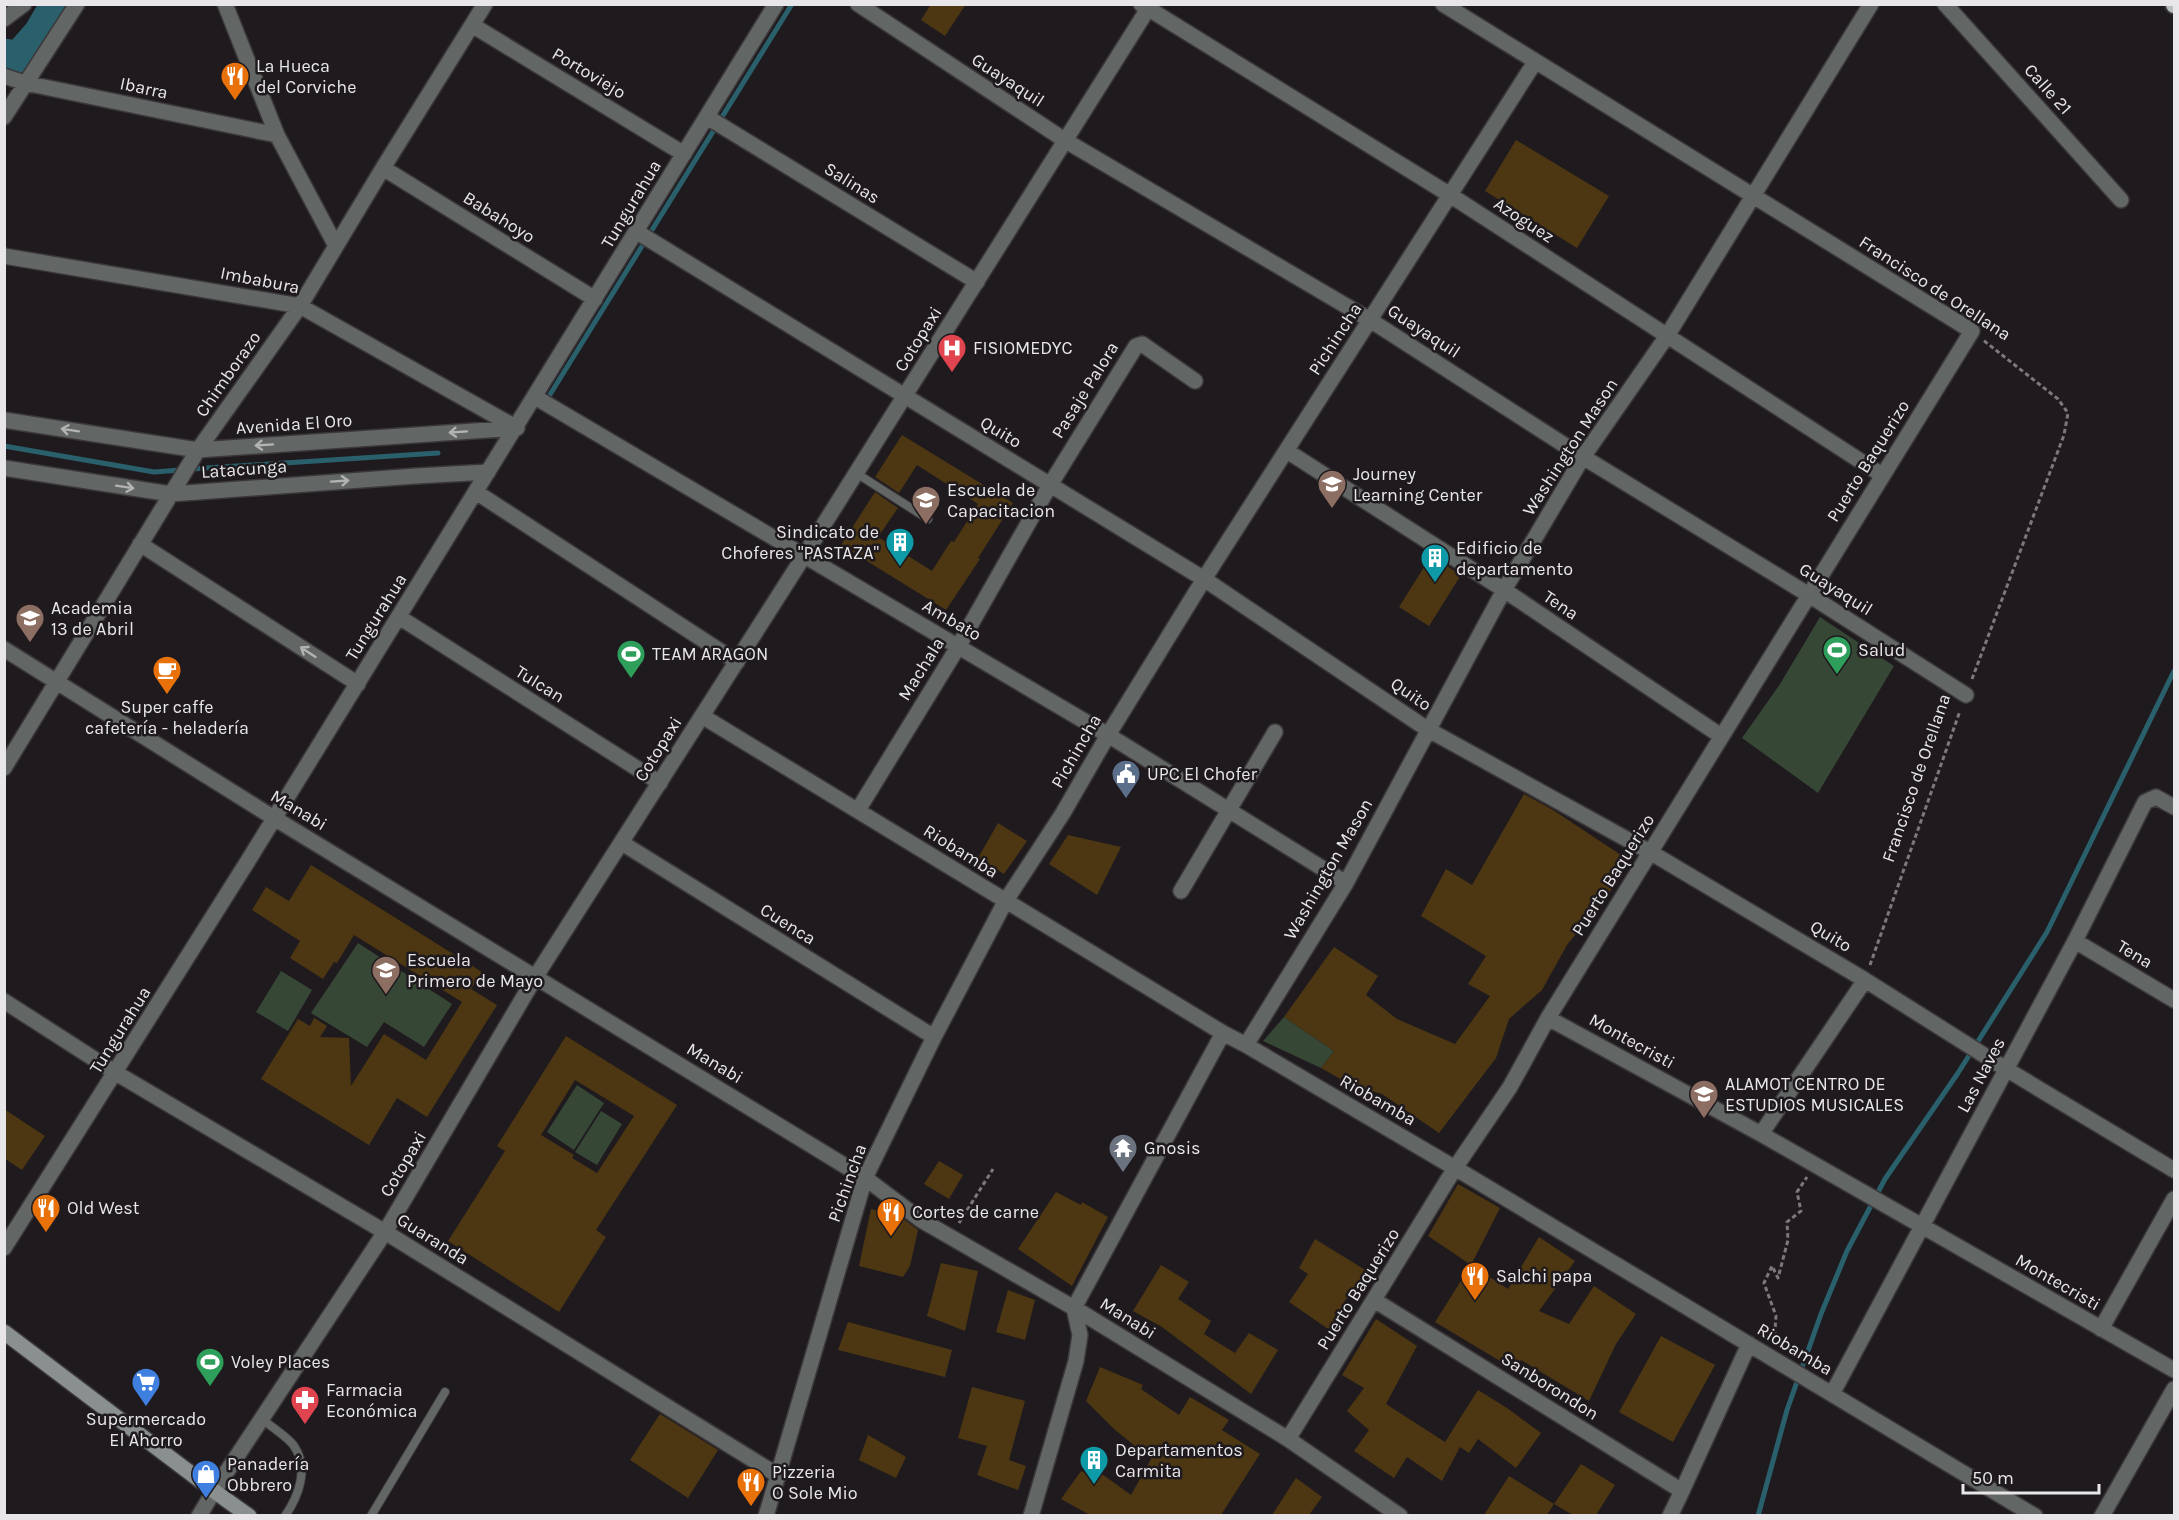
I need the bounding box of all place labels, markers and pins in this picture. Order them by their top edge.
place label: La Hueca del Corviche [256,55,356,98]
restaurant icon: La Hueca del Corviche [219,60,251,102]
hospital icon: FISIOMEDYC [936,332,968,374]
place label: FISIOMEDYC [973,337,1072,359]
place label: Journey Learning Center [1353,463,1483,506]
school or university icon: Journey Learning Center [1316,468,1348,510]
place label: Escuela de Capacitacion [947,479,1055,522]
school or university icon: Escuela de Capacitacion [910,484,942,526]
place label: Sindicato de Choferes "PASTAZA" [721,521,879,564]
building icon: Sindicato de Choferes "PASTAZA" [884,526,916,568]
place label: Edificio de departamento [1456,537,1573,580]
building icon: Edificio de departamento [1419,542,1451,584]
place label: Academia 13 de Abril [51,597,134,640]
school or university icon: Academia 13 de Abril [14,602,46,644]
sports icon: Salud [1821,634,1853,676]
sports icon: TEAM ARAGON [615,638,647,680]
place label: Salud [1858,639,1905,661]
place label: TEAM ARAGON [652,643,768,665]
cafe icon: Super caffe cafetería - heladería [151,654,183,696]
place label: Super caffe cafetería - heladería [85,696,249,739]
public building icon: UPC El Chofer [1110,758,1142,800]
place label: UPC El Chofer [1147,763,1258,785]
place label: Escuela Primero de Mayo [407,949,543,992]
school or university icon: Escuela Primero de Mayo [370,954,402,996]
place label: ALAMOT CENTRO DE ESTUDIOS MUSICALES [1725,1073,1904,1116]
school or university icon: ALAMOT CENTRO DE ESTUDIOS MUSICALES [1688,1078,1720,1120]
temple icon: Gnosis [1107,1132,1139,1174]
place label: Gnosis [1144,1137,1201,1159]
restaurant icon: Old West [30,1192,62,1234]
restaurant icon: Cortes de carne [875,1196,907,1238]
place label: Old West [67,1197,140,1219]
place label: Cortes de carne [912,1201,1039,1223]
restaurant icon: Salchi papa [1459,1260,1491,1302]
place label: Salchi papa [1496,1265,1592,1287]
sports icon: Voley Places [194,1346,226,1388]
place label: Voley Places [231,1351,330,1373]
supermarket icon: Supermercado El Ahorro [130,1366,162,1408]
place label: Farmacia Económica [326,1379,417,1422]
pharmacy icon: Farmacia Económica [289,1384,321,1426]
place label: Supermercado El Ahorro [86,1408,206,1451]
place label: Departamentos Carmita [1115,1439,1243,1482]
building icon: Departamentos Carmita [1078,1444,1110,1486]
place label: Panadería Obbrero [227,1453,309,1496]
shop icon: Panadería Obbrero [190,1458,222,1500]
place label: Pizzeria O Sole Mio [772,1461,858,1504]
restaurant icon: Pizzeria O Sole Mio [735,1466,767,1508]

